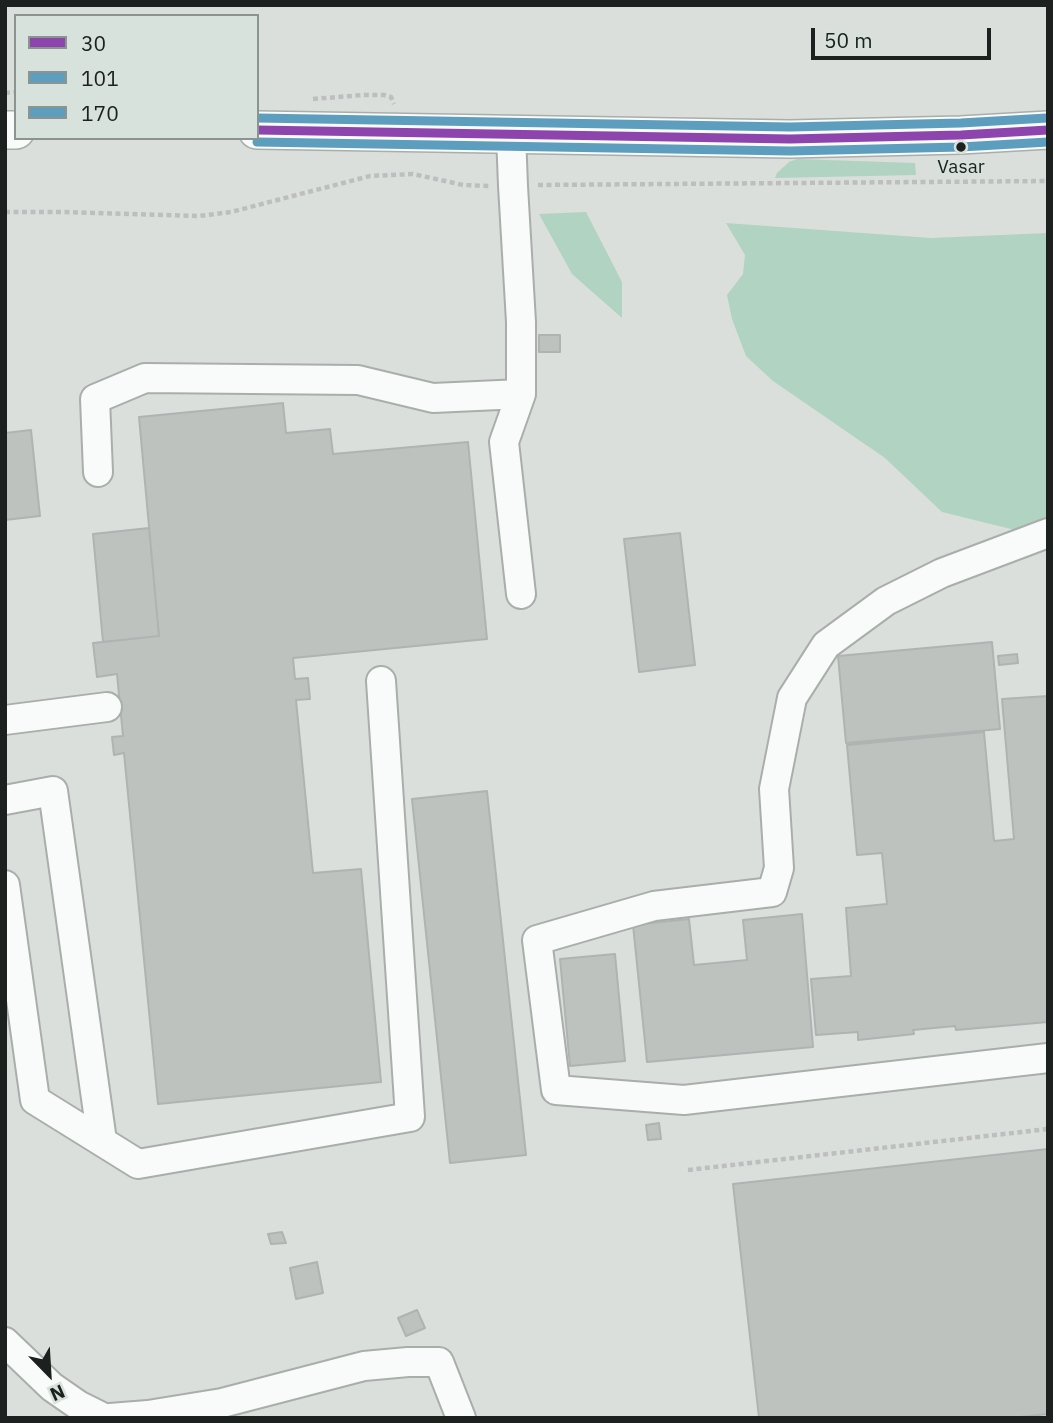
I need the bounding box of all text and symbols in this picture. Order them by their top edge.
legend [14,14,259,140]
scale bar [815,14,995,58]
text: 50 m [824,26,873,54]
text: 30 [81,29,106,57]
text: 101 [81,64,119,92]
text: 170 [81,99,119,127]
marker: Vasar [954,140,968,154]
place label: Vasar [937,157,985,179]
north arrow [14,1339,84,1409]
text: N [46,1379,69,1407]

